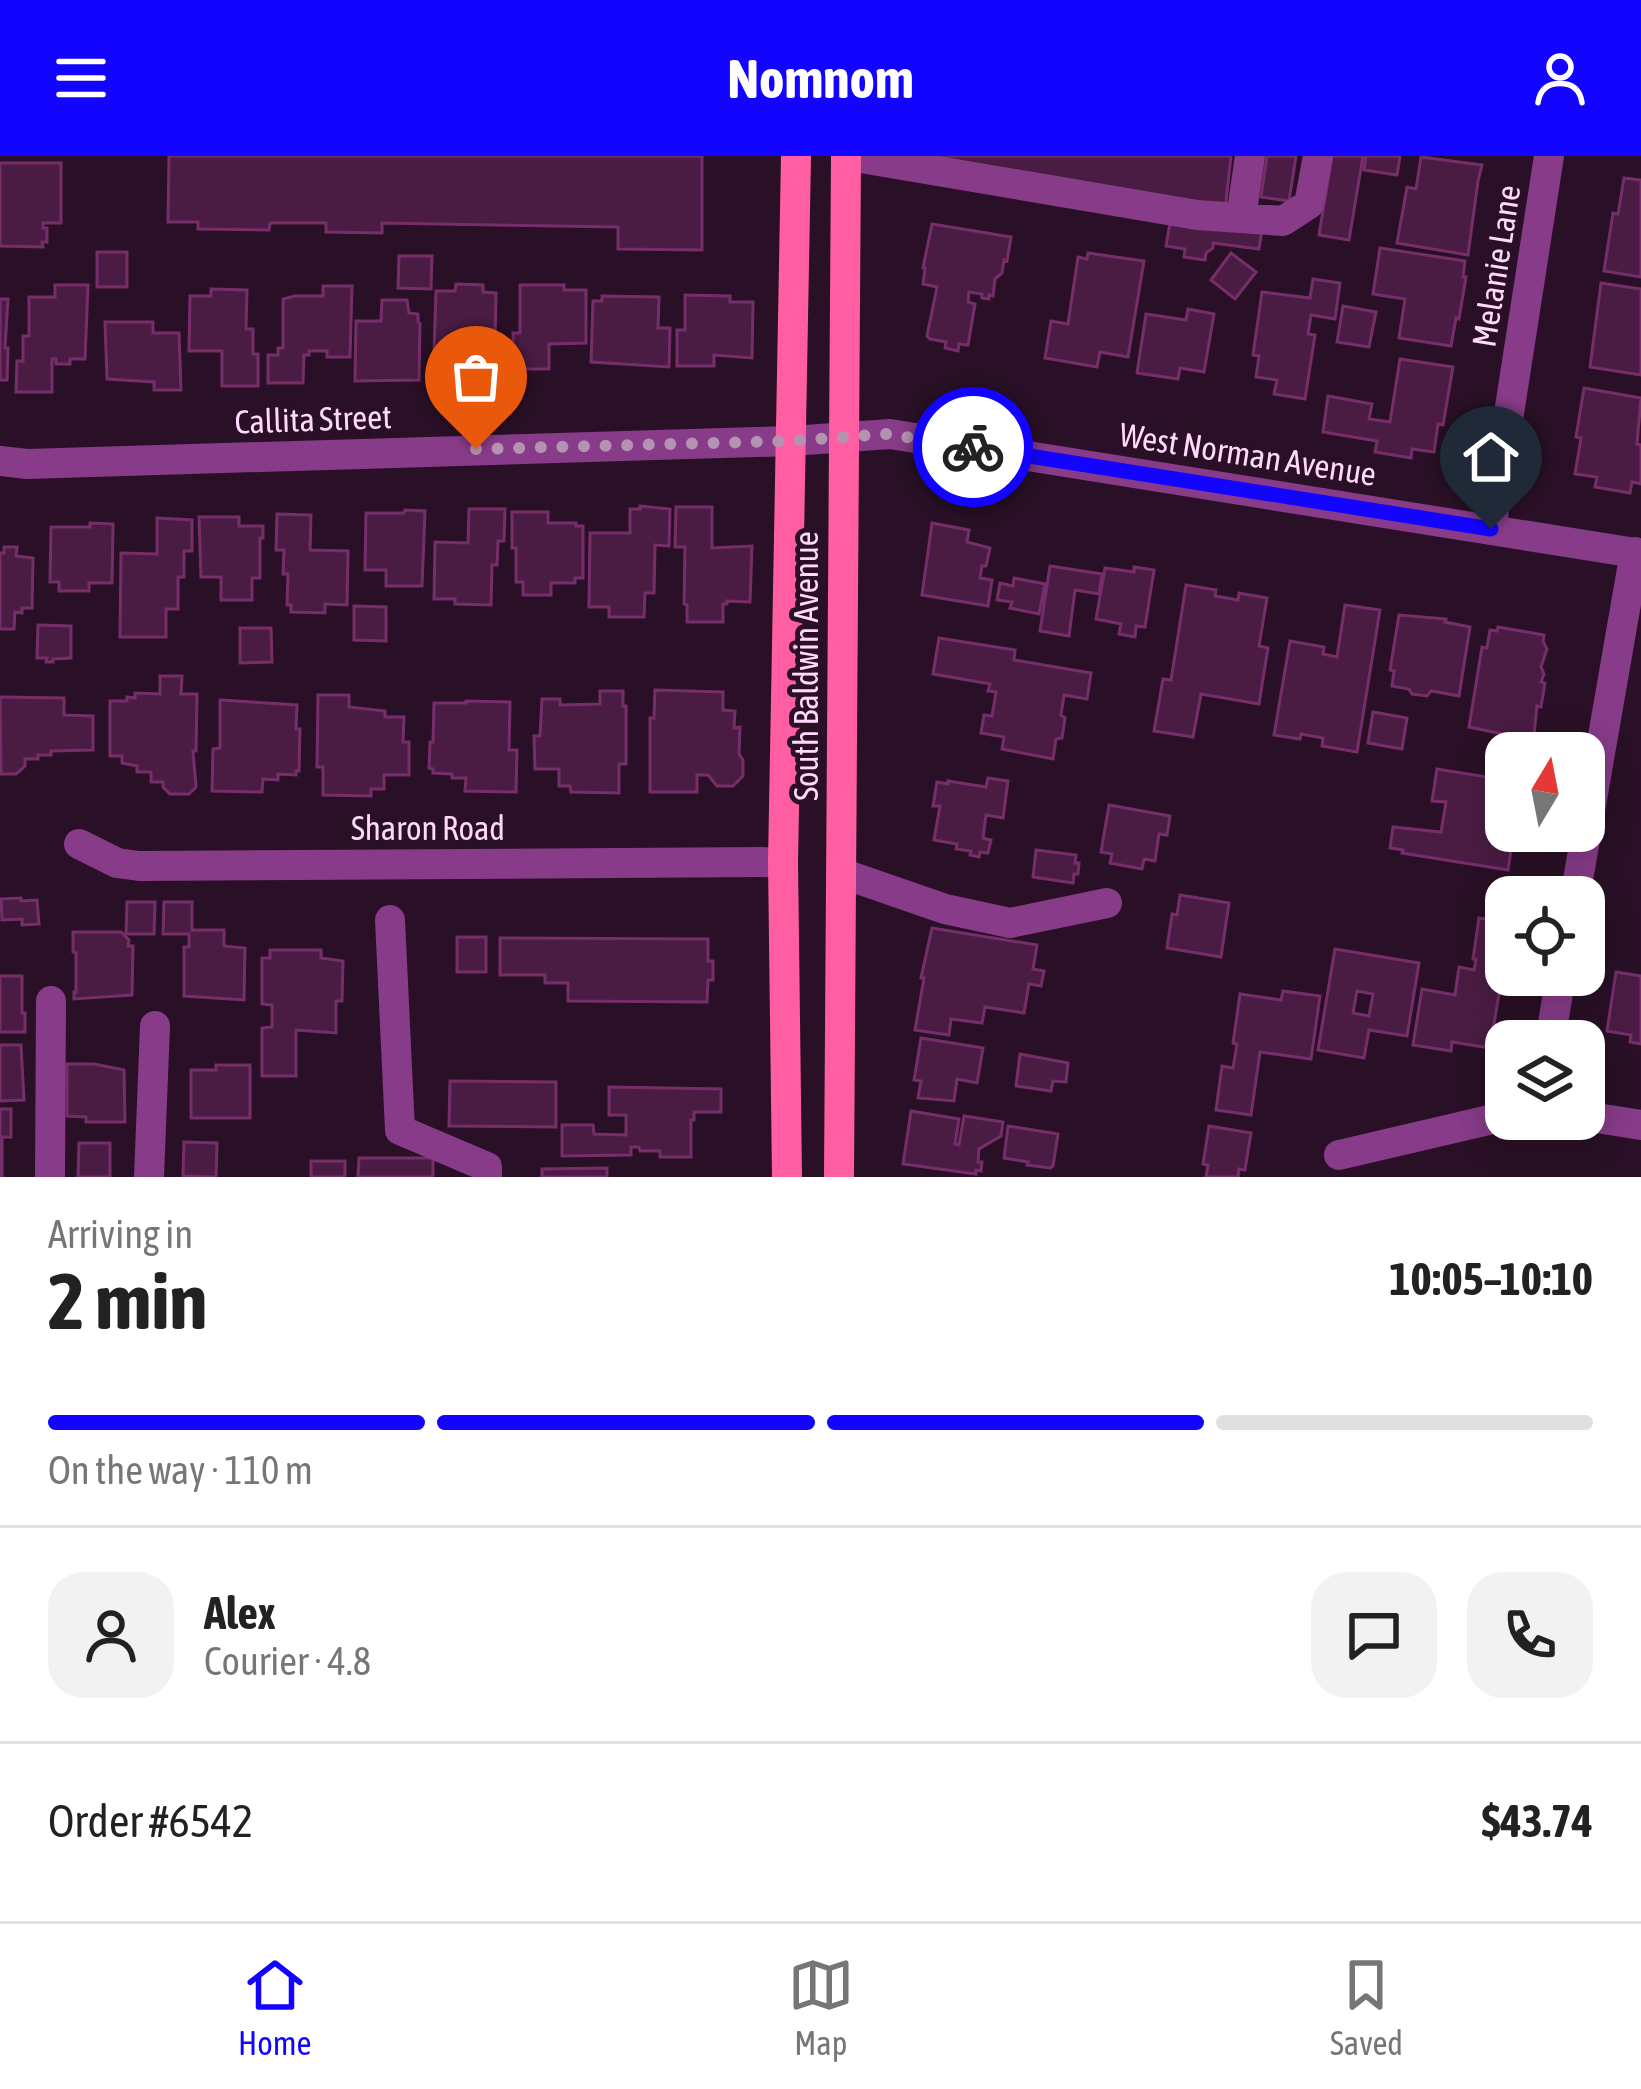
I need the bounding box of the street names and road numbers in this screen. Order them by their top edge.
street label: Melanie Lane [1464,182,1528,350]
street label: Callita Street [234,397,392,441]
street label: West Norman Avenue [1117,415,1379,493]
street label: South Baldwin Avenue [787,531,825,801]
street label: Sharon Road [351,809,505,847]

